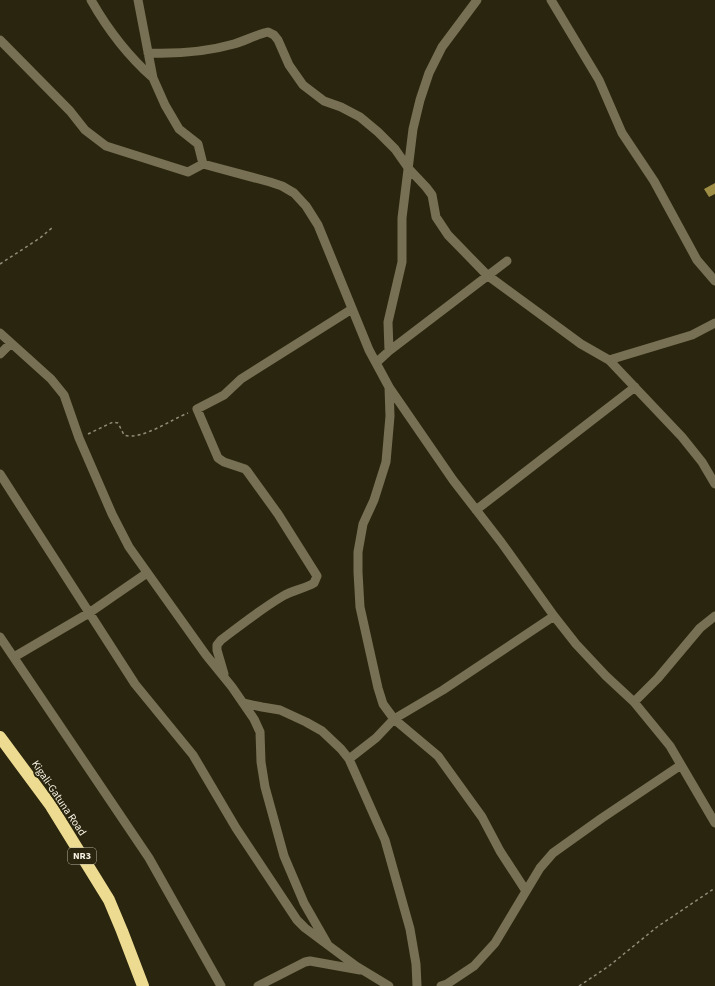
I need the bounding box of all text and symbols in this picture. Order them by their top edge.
street label: Kigali-Gatuna Road [28,757,90,839]
road number: NR3 [68,848,96,864]

